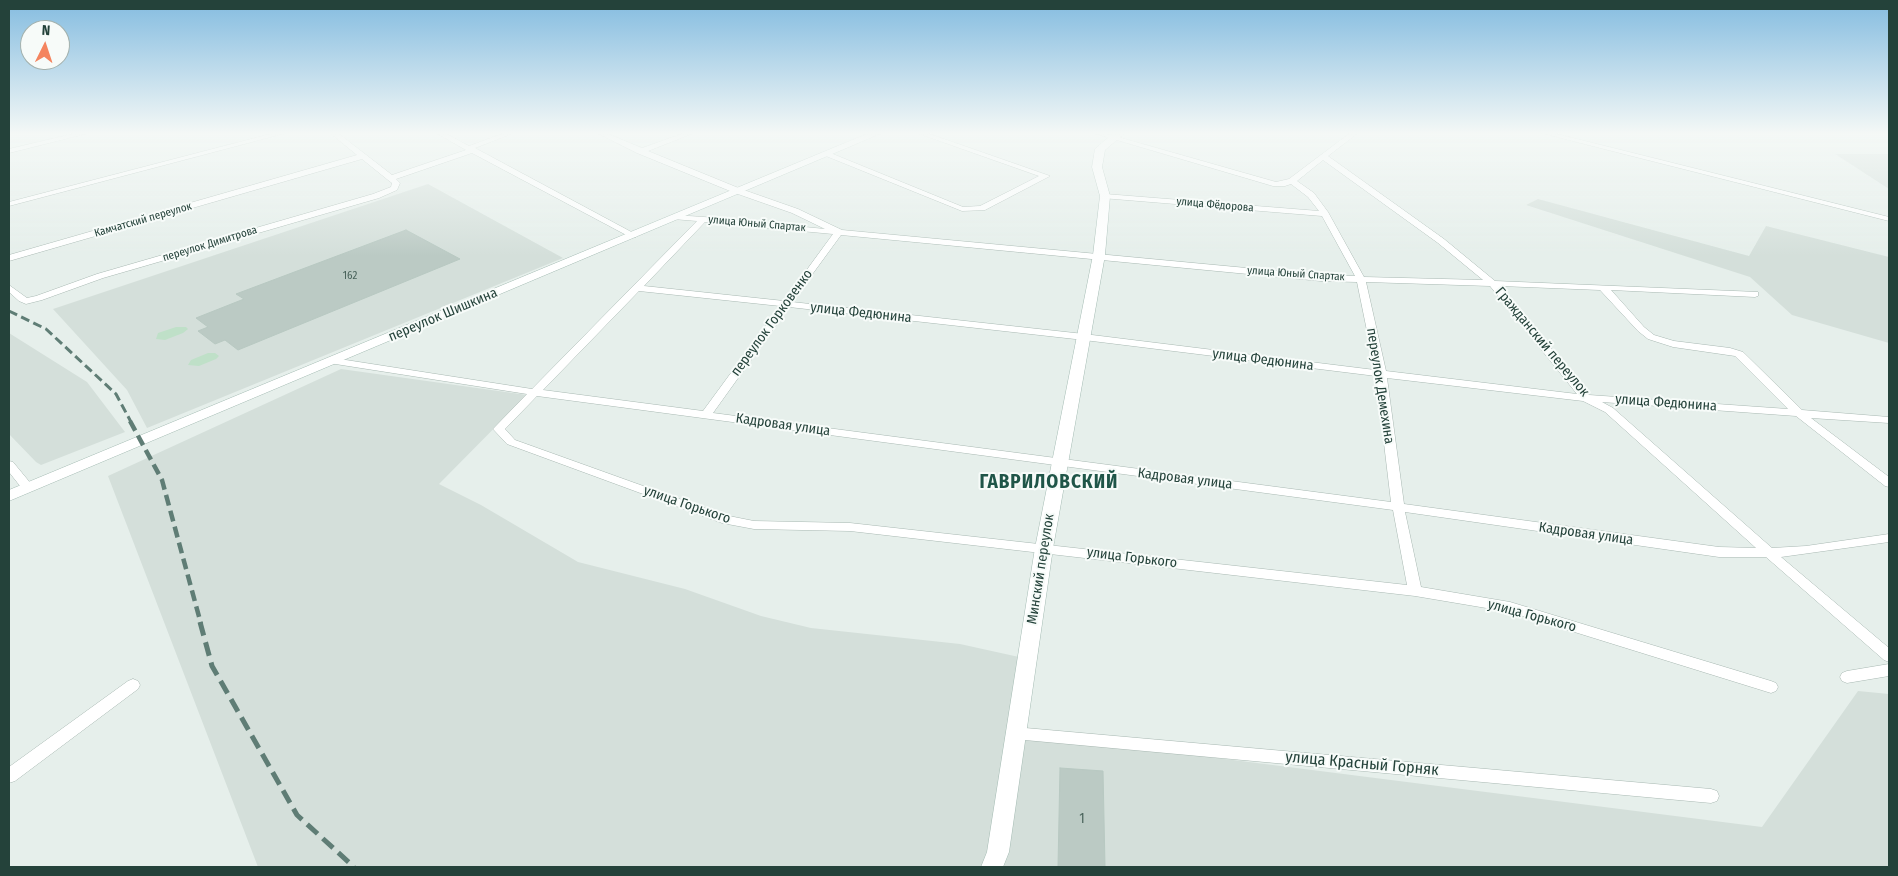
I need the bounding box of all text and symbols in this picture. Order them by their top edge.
north arrow [20,20,70,70]
text: N [41,22,51,39]
street label: улица Фёдорова [1176,195,1254,215]
street label: Камчатский переулок [93,200,193,240]
street label: улица Юный Спартак [708,213,806,235]
street label: переулок Димитрова [161,223,259,265]
street label: улица Юный Спартак [1247,264,1345,284]
street label: переулок Горковенко [728,266,816,380]
house number: 162 [343,269,357,283]
street label: переулок Шишкина [386,284,500,346]
street label: Гражданский переулок [1491,284,1593,400]
street label: улица Федюнина [810,299,912,327]
street label: переулок Демехина [1363,327,1397,445]
street label: улица Федюнина [1211,345,1315,375]
street label: улица Федюнина [1615,391,1717,415]
street label: Кадровая улица [735,410,831,440]
street label: Кадровая улица [1137,465,1233,493]
district label: ГАВРИЛОВСКИЙ [978,472,1120,494]
street label: улица Горького [641,482,733,528]
street label: Минский переулок [1024,513,1058,625]
street label: Кадровая улица [1538,519,1634,549]
street label: улица Горького [1086,544,1178,572]
street label: улица Горького [1486,596,1578,636]
street label: улица Красный Горняк [1285,748,1439,780]
house number: 1 [1079,811,1085,827]

